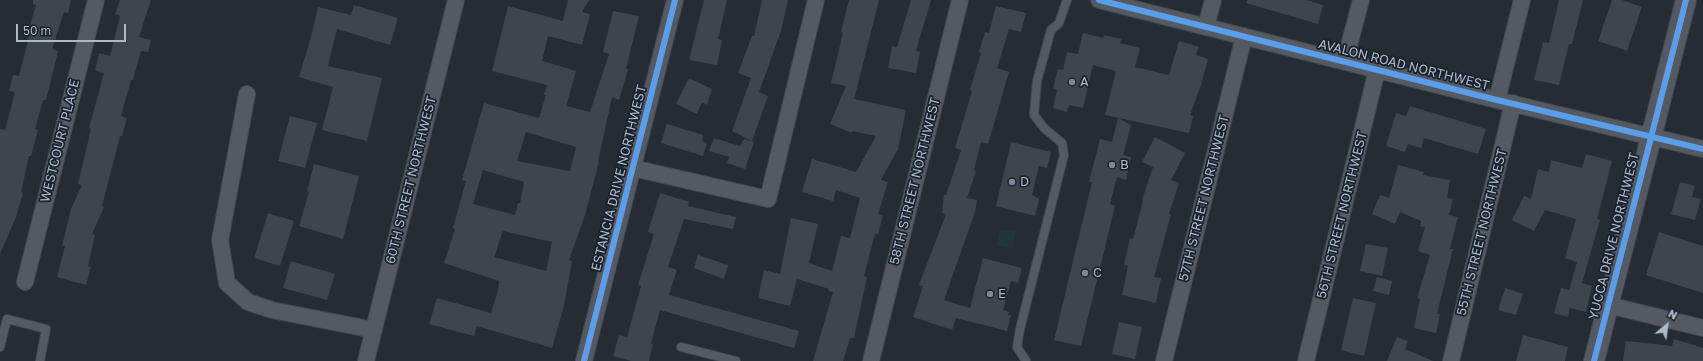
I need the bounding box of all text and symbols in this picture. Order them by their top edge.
scale bar [18,16,128,42]
text: 50 m [23,23,51,38]
street label: AVALON ROAD NORTHWEST [1317,36,1491,94]
place label: A [1080,74,1089,90]
marker: A [1067,77,1077,87]
street label: WESTCOURT PLACE [37,78,83,204]
street label: ESTANCIA DRIVE NORTHWEST [588,83,650,273]
street label: 60TH STREET NORTHWEST [383,95,439,265]
street label: 58TH STREET NORTHWEST [887,96,943,266]
street label: 57TH STREET NORTHWEST [1176,113,1232,283]
street label: 56TH STREET NORTHWEST [1314,130,1370,300]
street label: 55TH STREET NORTHWEST [1454,147,1510,317]
street label: YUCCA DRIVE NORTHWEST [1586,151,1642,321]
place label: B [1120,157,1129,173]
marker: B [1107,160,1117,170]
place label: D [1020,174,1029,190]
marker: D [1007,177,1017,187]
place label: C [1093,265,1102,281]
marker: C [1080,268,1090,278]
place label: E [998,286,1006,302]
marker: E [985,289,995,299]
north arrow [1647,305,1687,345]
text: N [1666,306,1680,322]

